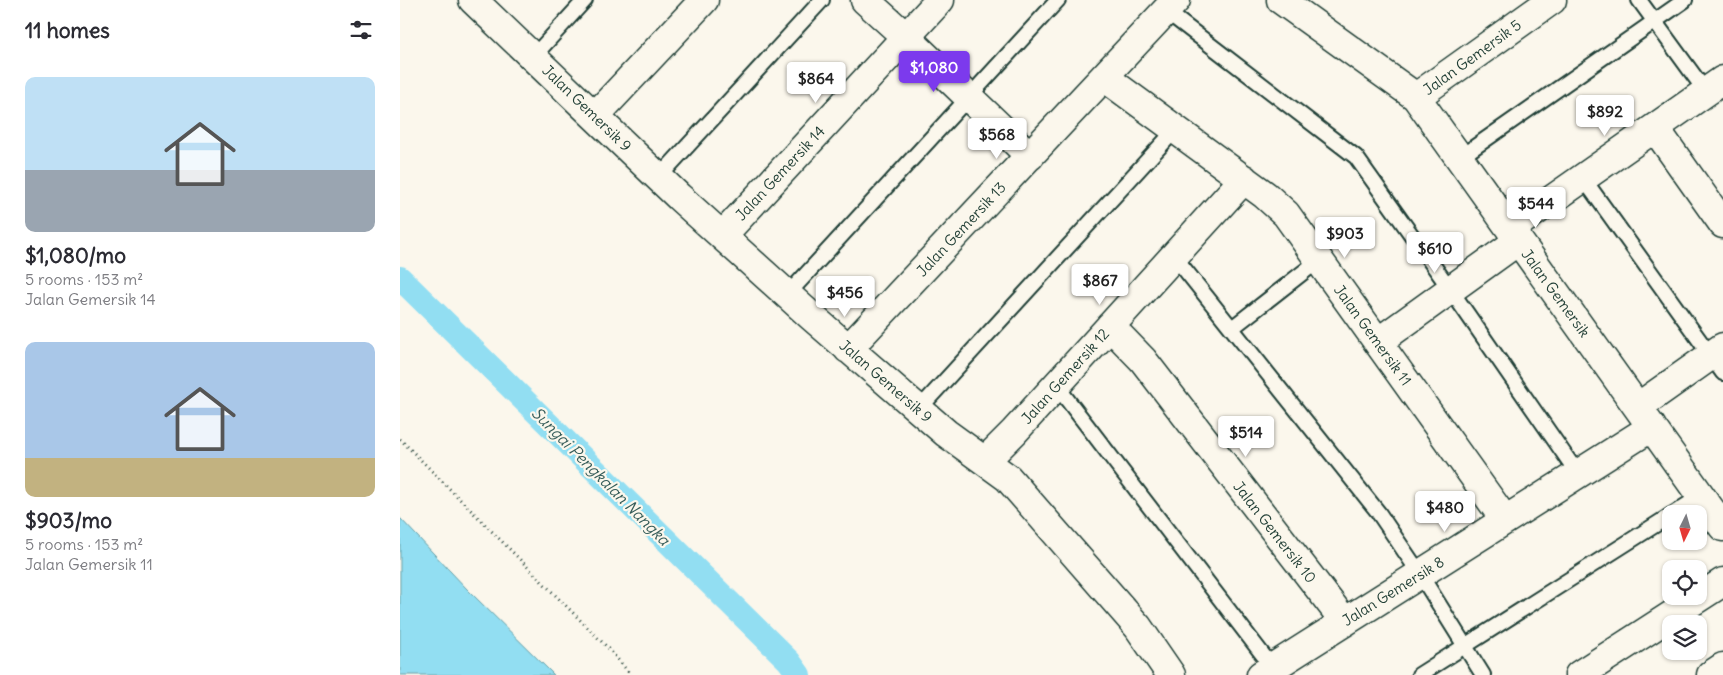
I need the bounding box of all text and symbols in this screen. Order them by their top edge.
street label: Jalan Gemersik 5 [1419,15,1525,99]
icon: filters [347,16,375,44]
text: 11 homes [25,17,110,44]
pin: $1,080 [893,51,975,93]
text: $1,080 [910,57,958,77]
street label: Jalan Gemersik 9 [538,61,636,155]
pin: $864 [786,62,846,104]
text: $864 [798,68,834,88]
pin: $892 [1575,94,1635,137]
text: $892 [1587,101,1623,121]
icon: home [155,109,245,199]
pin: $568 [967,118,1027,160]
street label: Jalan Gemersik 14 [731,121,829,224]
text: $568 [979,124,1015,144]
street label: Jalan Gemersik 13 [912,178,1010,280]
pin: $544 [1506,186,1566,229]
text: $544 [1518,193,1554,213]
pin: $903 [1315,216,1375,259]
text: $903 [1326,223,1364,243]
pin: $610 [1405,232,1465,274]
text: $610 [1418,238,1452,258]
text: $1,080/mo [25,242,126,269]
street label: Jalan Gemersik [1518,245,1595,341]
pin: $867 [1070,264,1130,306]
text: 5 rooms · 153 m² [25,269,143,289]
text: $867 [1082,270,1118,290]
pin: $456 [815,276,875,318]
street label: Jalan Gemersik 11 [1330,281,1416,389]
text: $456 [827,282,863,302]
text: Jalan Gemersik 14 [25,289,156,309]
street label: Jalan Gemersik 12 [1017,324,1113,428]
street label: Jalan Gemersik 9 [836,336,936,426]
icon: home [155,374,245,464]
water label: Sungai Pengkalan Nangka [528,403,675,550]
pin: $514 [1216,416,1276,458]
text: $514 [1229,422,1263,442]
street label: Jalan Gemersik 10 [1229,477,1321,587]
pin: $480 [1415,490,1475,533]
text: $480 [1426,497,1464,517]
north arrow [1662,505,1708,550]
map controls [1662,505,1707,660]
text: $903/mo [25,507,112,534]
text: 5 rooms · 153 m² [25,534,143,554]
street label: Jalan Gemersik 8 [1339,552,1447,630]
text: Jalan Gemersik 11 [25,554,153,574]
button: locate [1662,560,1707,605]
button: layers [1662,615,1707,660]

